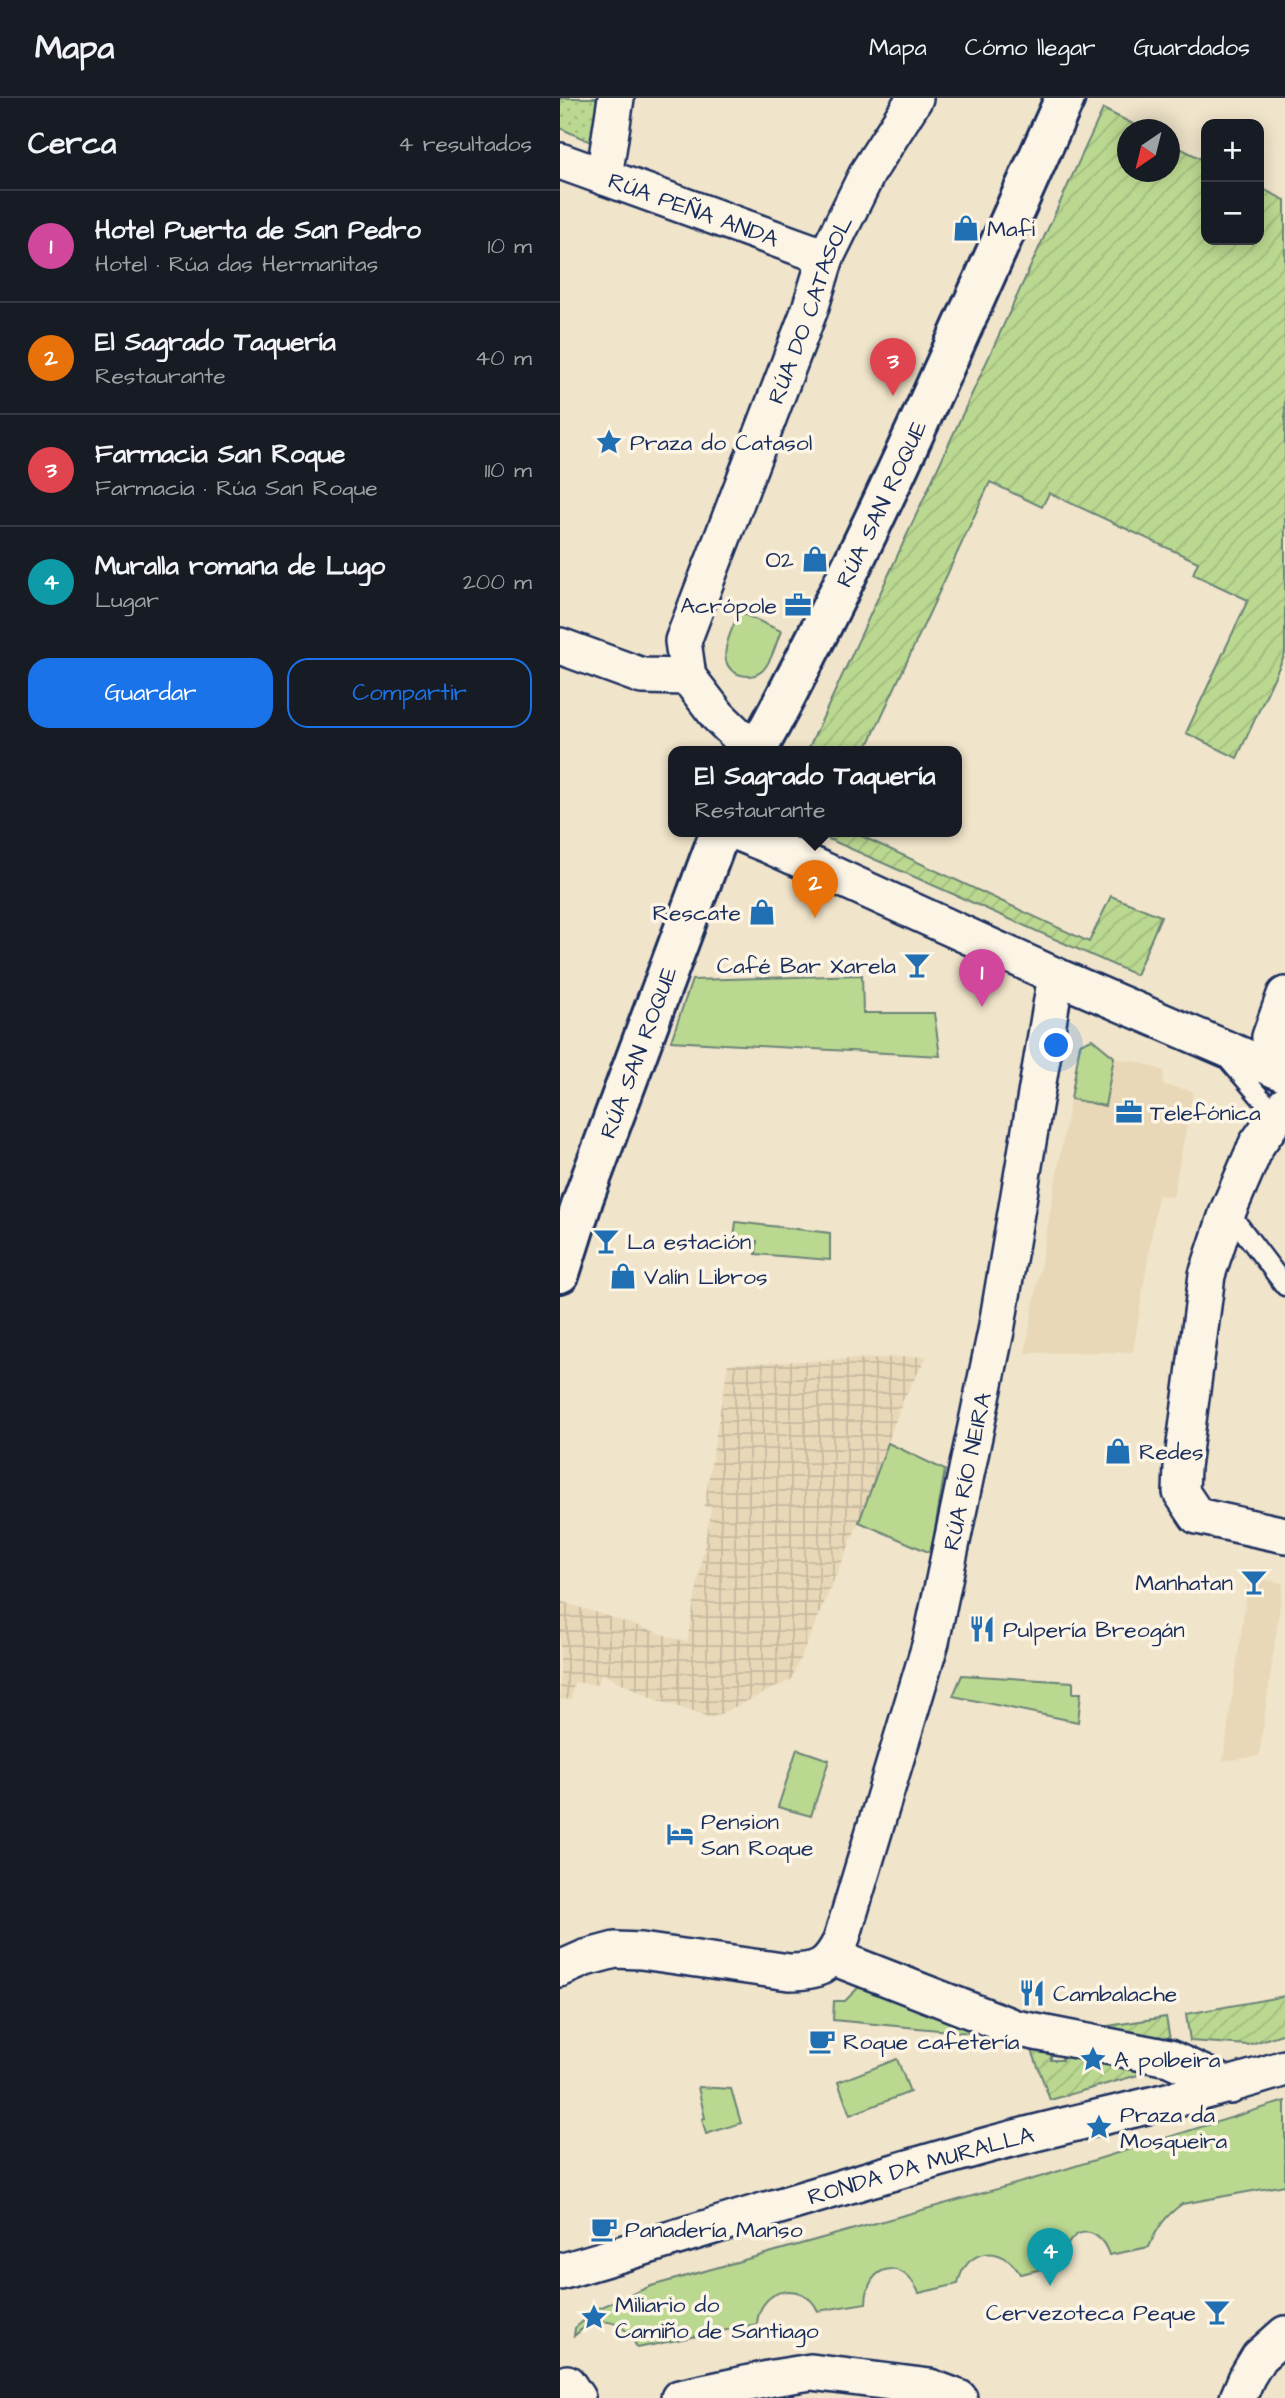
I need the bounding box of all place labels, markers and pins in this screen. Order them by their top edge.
shop icon: Mafi [951,213,981,243]
place label: Mafi [987,213,1035,245]
pin: 3 [870,338,916,396]
place icon: Praza do Catasol [594,427,624,457]
place label: Praza do Catasol [630,427,812,459]
place label: O2 [765,544,794,576]
shop icon: O2 [800,544,830,574]
place label: Acrópole [680,590,777,622]
office icon: Acrópole [783,590,813,620]
pin: 2 [792,860,838,918]
place label: Rescate [653,897,741,929]
shop icon: Rescate [747,897,777,927]
pin: 1 [959,949,1005,1007]
place label: Café Bar Xarela [717,950,896,982]
bar icon: Café Bar Xarela [902,950,932,980]
office icon: Telefónica [1114,1097,1144,1127]
place label: Telefónica [1150,1097,1261,1129]
bar icon: La estación [591,1226,621,1256]
place label: La estación [627,1226,751,1258]
shop icon: Valín Libros [608,1261,638,1291]
place label: Valín Libros [644,1261,767,1293]
shop icon: Redes [1103,1436,1133,1466]
place label: Redes [1139,1436,1204,1468]
place label: Manhatan [1135,1567,1233,1599]
bar icon: Manhatan [1239,1567,1269,1597]
restaurant icon: Pulpería Breogán [967,1614,997,1644]
place label: Pulpería Breogán [1003,1614,1185,1647]
place label: Pension San Roque [701,1806,813,1864]
hotel icon: Pension San Roque [665,1819,695,1849]
restaurant icon: Cambalache [1017,1978,1047,2008]
place label: Cambalache [1053,1978,1177,2010]
cafe icon: Roque cafetería [807,2026,837,2056]
place label: Roque cafetería [843,2026,1020,2058]
place icon: A polbeira [1078,2044,1108,2074]
place label: A polbeira [1114,2044,1221,2076]
place label: Praza da Mosqueira [1120,2099,1228,2157]
place icon: Praza da Mosqueira [1084,2112,1114,2142]
cafe icon: Panadería Manso [589,2214,619,2244]
place label: Panadería Manso [625,2214,803,2246]
pin: 4 [1027,2228,1073,2286]
place label: Miliario do Camiño de Santiago [615,2289,819,2348]
place label: Cervezoteca Peque [986,2297,1196,2329]
bar icon: Cervezoteca Peque [1202,2297,1232,2327]
place icon: Miliario do Camiño de Santiago [579,2302,609,2332]

